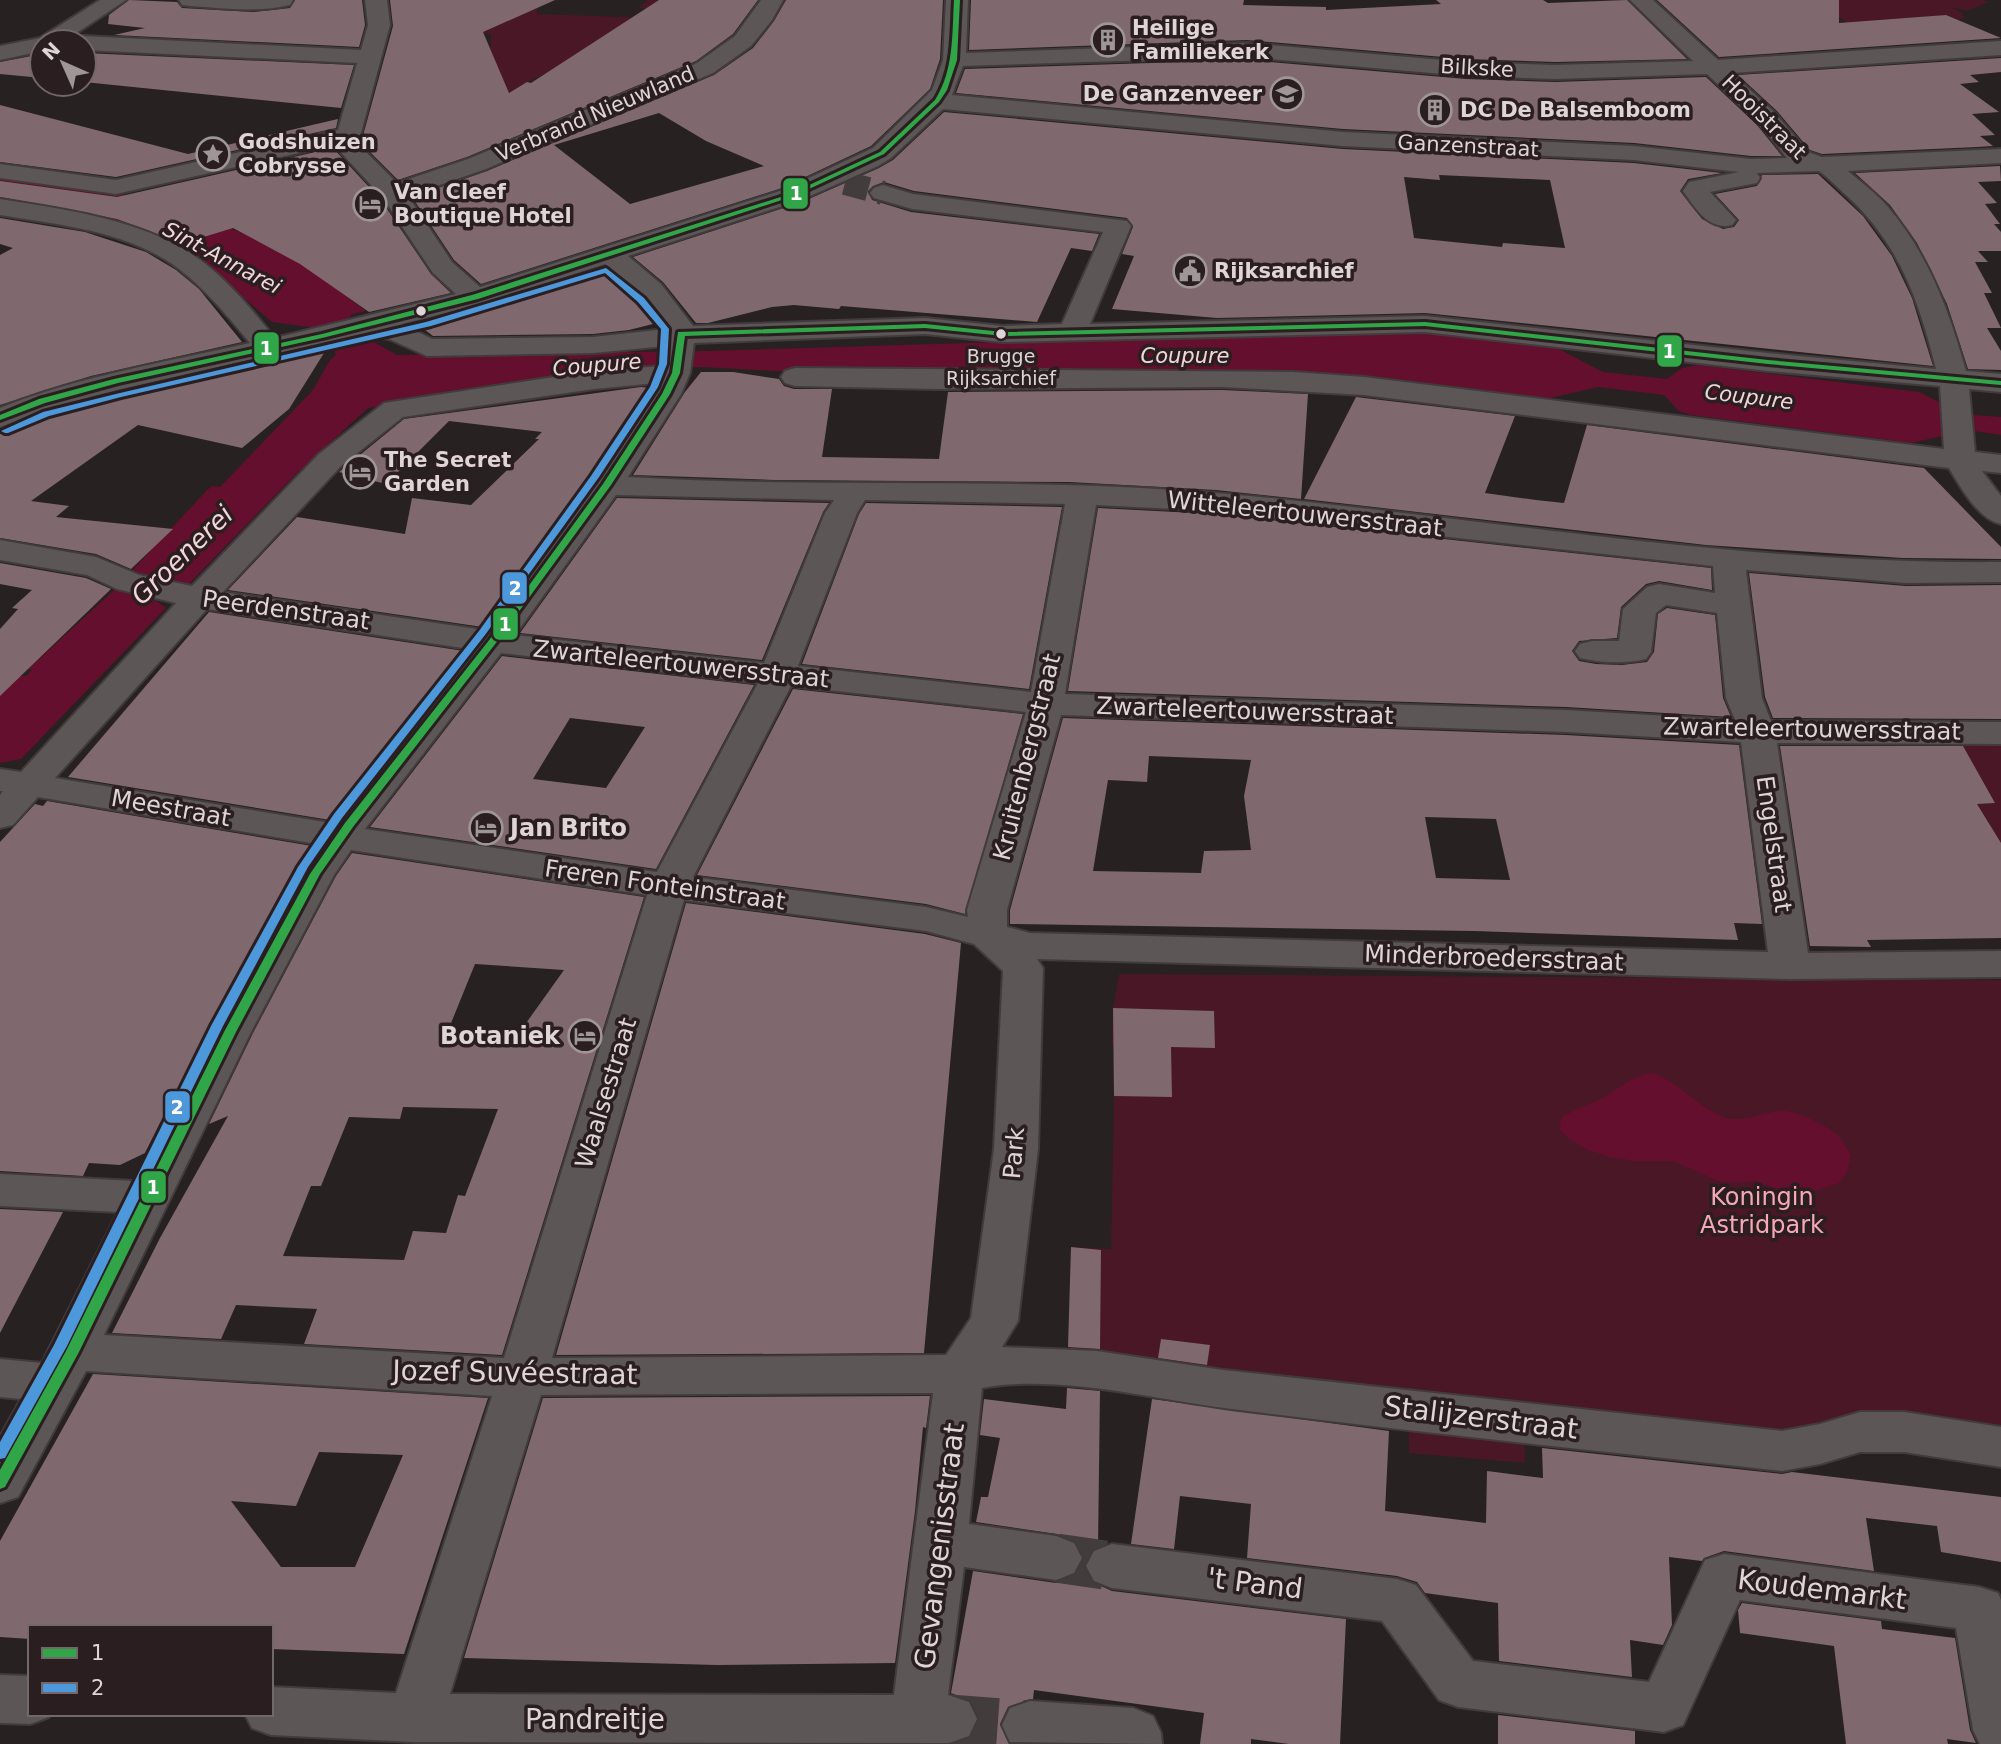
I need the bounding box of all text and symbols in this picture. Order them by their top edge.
place label: Heilige Familiekerk [1132,16,1270,64]
building icon: Heilige Familiekerk [1089,21,1127,59]
north arrow [28,28,98,98]
text: N [38,38,64,64]
street label: Bilkske [1440,54,1514,82]
street label: Verbrand Nieuwland [492,61,698,167]
street label: Hooistraat [1717,70,1811,164]
school or university icon: De Ganzenveer [1268,75,1306,113]
place label: De Ganzenveer [1083,82,1263,106]
building icon: DC De Balsemboom [1416,91,1454,129]
place label: DC De Balsemboom [1460,98,1691,122]
place label: Godshuizen Cobrysse [238,130,376,178]
street label: Ganzenstraat [1397,130,1539,162]
place icon: Godshuizen Cobrysse [194,135,232,173]
line badge: 1 [782,177,809,210]
place label: Van Cleef Boutique Hotel [394,180,572,228]
text: 1 [789,182,803,204]
hotel icon: Van Cleef Boutique Hotel [351,185,389,223]
water label: Sint-Annarei [159,217,285,299]
public building icon: Rijksarchief [1171,252,1209,290]
place label: Rijksarchief [1214,259,1354,283]
unlabelled marker [414,304,428,318]
marker: Brugge Rijksarchief [994,327,1008,341]
line badge: 1 [253,331,280,365]
line badge: 1 [1656,334,1683,368]
text: 1 [259,337,273,359]
text: 1 [1662,340,1676,362]
water label: Coupure [1140,344,1230,368]
place label: Brugge Rijksarchief [946,345,1057,389]
water label: Coupure [552,349,642,381]
water label: Coupure [1703,380,1795,414]
place label: The Secret Garden [384,448,511,496]
hotel icon: The Secret Garden [341,453,379,491]
street label: Witteleertouwersstraat [1166,486,1444,542]
water label: Groenerei [125,499,239,611]
line badge: 2 [501,571,528,605]
text: 2 [508,577,522,599]
street label: Peerdenstraat [201,584,371,636]
line badge: 1 [492,607,519,641]
text: 1 [498,613,512,635]
street label: Zwarteleertouwersstraat [532,635,830,693]
street label: Kruitenbergstraat [988,651,1066,863]
street label: Zwarteleertouwersstraat [1096,692,1394,730]
street label: Zwarteleertouwersstraat [1663,712,1961,746]
street label: Engelstraat [1751,774,1797,914]
street label: Meestraat [109,784,233,832]
hotel icon: Jan Brito [467,809,505,847]
place label: Jan Brito [508,814,627,842]
street label: Freren Fonteinstraat [543,854,787,916]
street label: Minderbroedersstraat [1364,939,1624,977]
street label: Waalsestraat [570,1014,642,1172]
hotel icon: Botaniek [566,1017,604,1055]
place label: Botaniek [440,1022,561,1050]
line badge: 2 [164,1090,191,1124]
text: 2 [170,1096,184,1118]
street label: Park [998,1126,1030,1180]
line badge: 1 [140,1170,167,1204]
text: 1 [146,1176,160,1198]
park label: Koningin Astridpark [1700,1183,1824,1239]
street label: Jozef Suvéestraat [390,1354,638,1391]
street label: Stalijzerstraat [1382,1389,1580,1446]
street label: Gevangenisstraat [908,1421,971,1671]
street label: 't Pand [1205,1561,1305,1606]
street label: Koudemarkt [1736,1563,1908,1616]
legend [28,1625,273,1716]
text: 1 [91,1641,104,1665]
text: 2 [91,1676,104,1700]
street label: Pandreitje [525,1703,665,1736]

